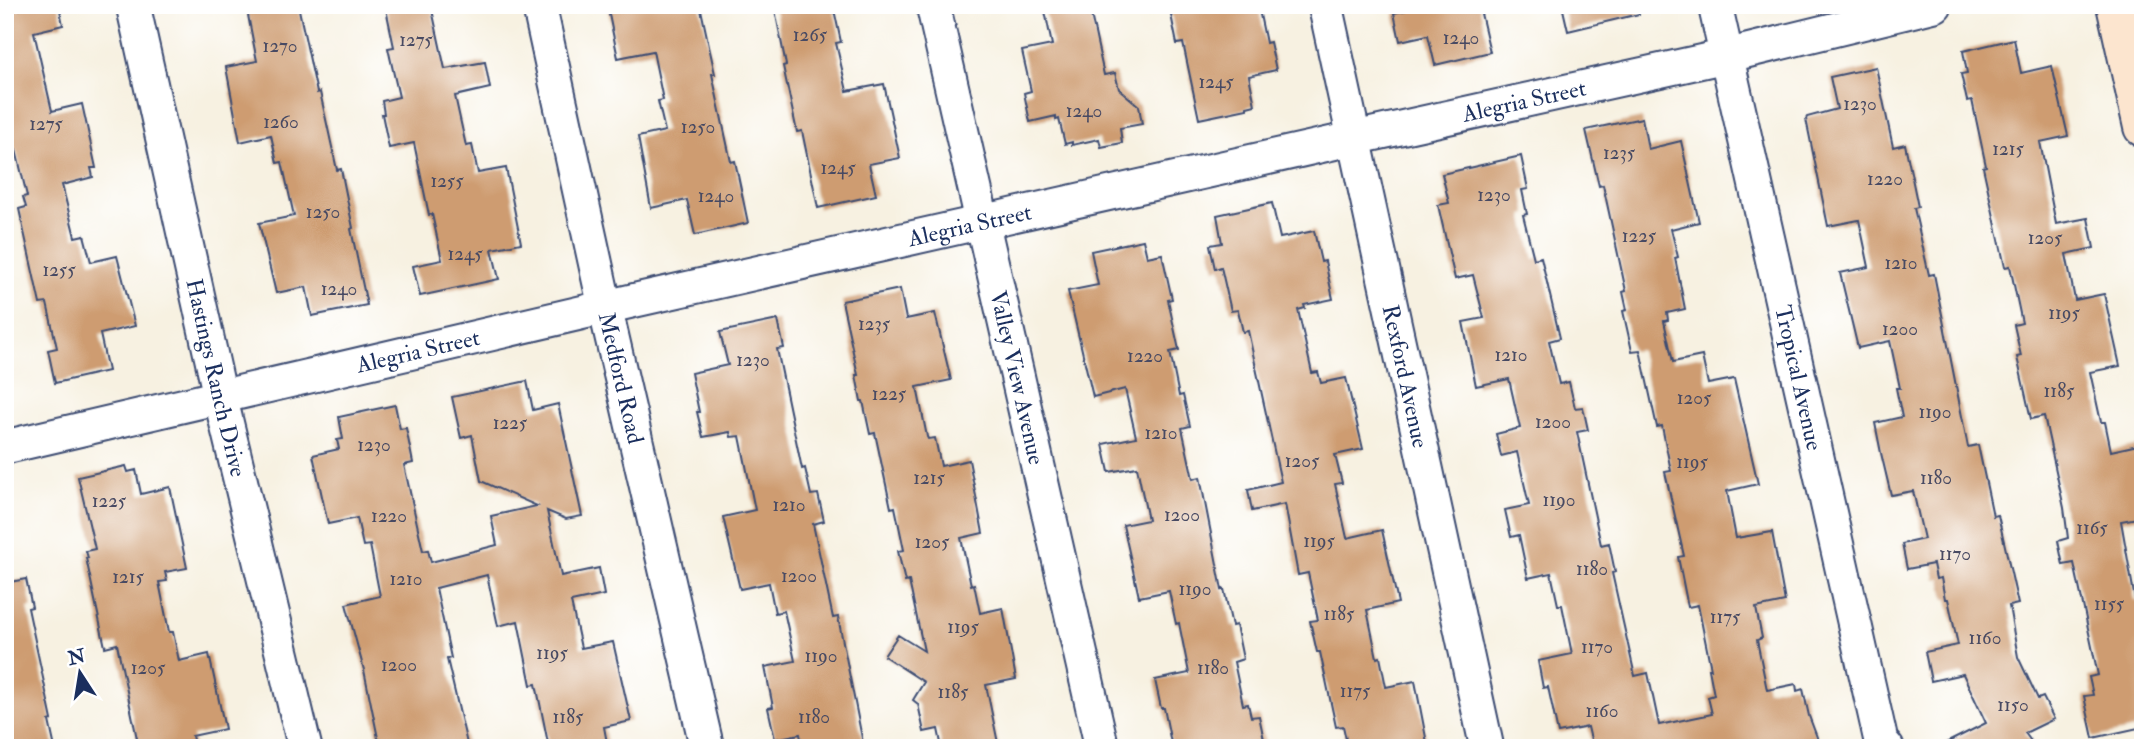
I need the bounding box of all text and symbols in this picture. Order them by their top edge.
house number: 1265 [793,23,828,47]
house number: 1240 [1443,26,1479,50]
house number: 1275 [399,28,433,52]
house number: 1270 [263,34,297,58]
house number: 1245 [1198,70,1234,94]
street label: Alegria Street [1458,73,1589,129]
house number: 1230 [1843,92,1877,116]
house number: 1240 [1066,99,1102,123]
house number: 1260 [263,110,299,134]
house number: 1275 [29,112,63,136]
house number: 1250 [681,115,715,139]
house number: 1215 [1992,137,2024,161]
house number: 1235 [1603,141,1636,165]
house number: 1245 [820,156,856,180]
house number: 1220 [1867,167,1903,191]
house number: 1255 [430,169,464,193]
house number: 1230 [1477,183,1511,207]
house number: 1240 [698,184,734,208]
street label: Alegria Street [904,197,1034,253]
house number: 1250 [306,200,340,224]
house number: 1225 [1622,224,1657,248]
house number: 1205 [2028,226,2063,250]
house number: 1245 [447,242,483,266]
house number: 1210 [1885,251,1917,275]
house number: 1255 [42,258,76,282]
street label: Hastings Ranch Drive [180,276,254,480]
house number: 1240 [321,277,357,301]
street label: Valley View Avenue [984,288,1052,468]
house number: 1195 [2048,301,2080,325]
street label: Rexford Avenue [1376,302,1436,451]
street label: Tropical Avenue [1769,302,1830,453]
street label: Medford Road [592,309,651,447]
house number: 1235 [858,312,891,336]
house number: 1200 [1882,317,1918,341]
street label: Alegria Street [352,322,483,379]
house number: 1210 [1495,343,1527,367]
house number: 1220 [1127,344,1163,368]
house number: 1230 [736,348,770,372]
house number: 1185 [2044,379,2075,403]
house number: 1225 [872,382,907,406]
house number: 1205 [1677,386,1712,410]
house number: 1190 [1919,400,1951,424]
house number: 1200 [1535,410,1571,434]
house number: 1225 [493,411,528,435]
house number: 1210 [1145,421,1177,445]
house number: 1230 [357,433,391,457]
house number: 1205 [1285,449,1320,473]
house number: 1195 [1676,450,1708,474]
house number: 1215 [913,466,945,490]
house number: 1180 [1920,466,1952,490]
house number: 1190 [1543,488,1575,512]
house number: 1225 [92,489,127,513]
house number: 1210 [773,493,805,517]
house number: 1200 [1164,503,1200,527]
house number: 1220 [371,504,407,528]
house number: 1165 [2076,516,2108,540]
house number: 1195 [1303,529,1335,553]
house number: 1205 [915,530,950,554]
house number: 1170 [1939,542,1971,566]
house number: 1180 [1576,557,1608,581]
house number: 1200 [781,564,817,588]
house number: 1215 [112,565,144,589]
house number: 1210 [390,567,422,591]
house number: 1190 [1179,577,1211,601]
house number: 1155 [2094,592,2125,616]
house number: 1185 [1324,602,1355,626]
house number: 1175 [1710,605,1741,629]
house number: 1195 [947,615,979,639]
house number: 1160 [1969,626,2001,650]
house number: 1170 [1581,635,1613,659]
north arrow [46,638,116,708]
house number: 1195 [536,641,568,665]
text: N [65,644,88,671]
house number: 1190 [805,644,837,668]
house number: 1200 [381,653,417,677]
house number: 1205 [131,656,166,680]
house number: 1180 [1197,656,1229,680]
house number: 1175 [1340,679,1371,703]
house number: 1185 [938,680,969,704]
house number: 1150 [1997,693,2029,717]
house number: 1160 [1586,699,1618,723]
house number: 1185 [553,705,584,729]
house number: 1180 [798,705,830,729]

